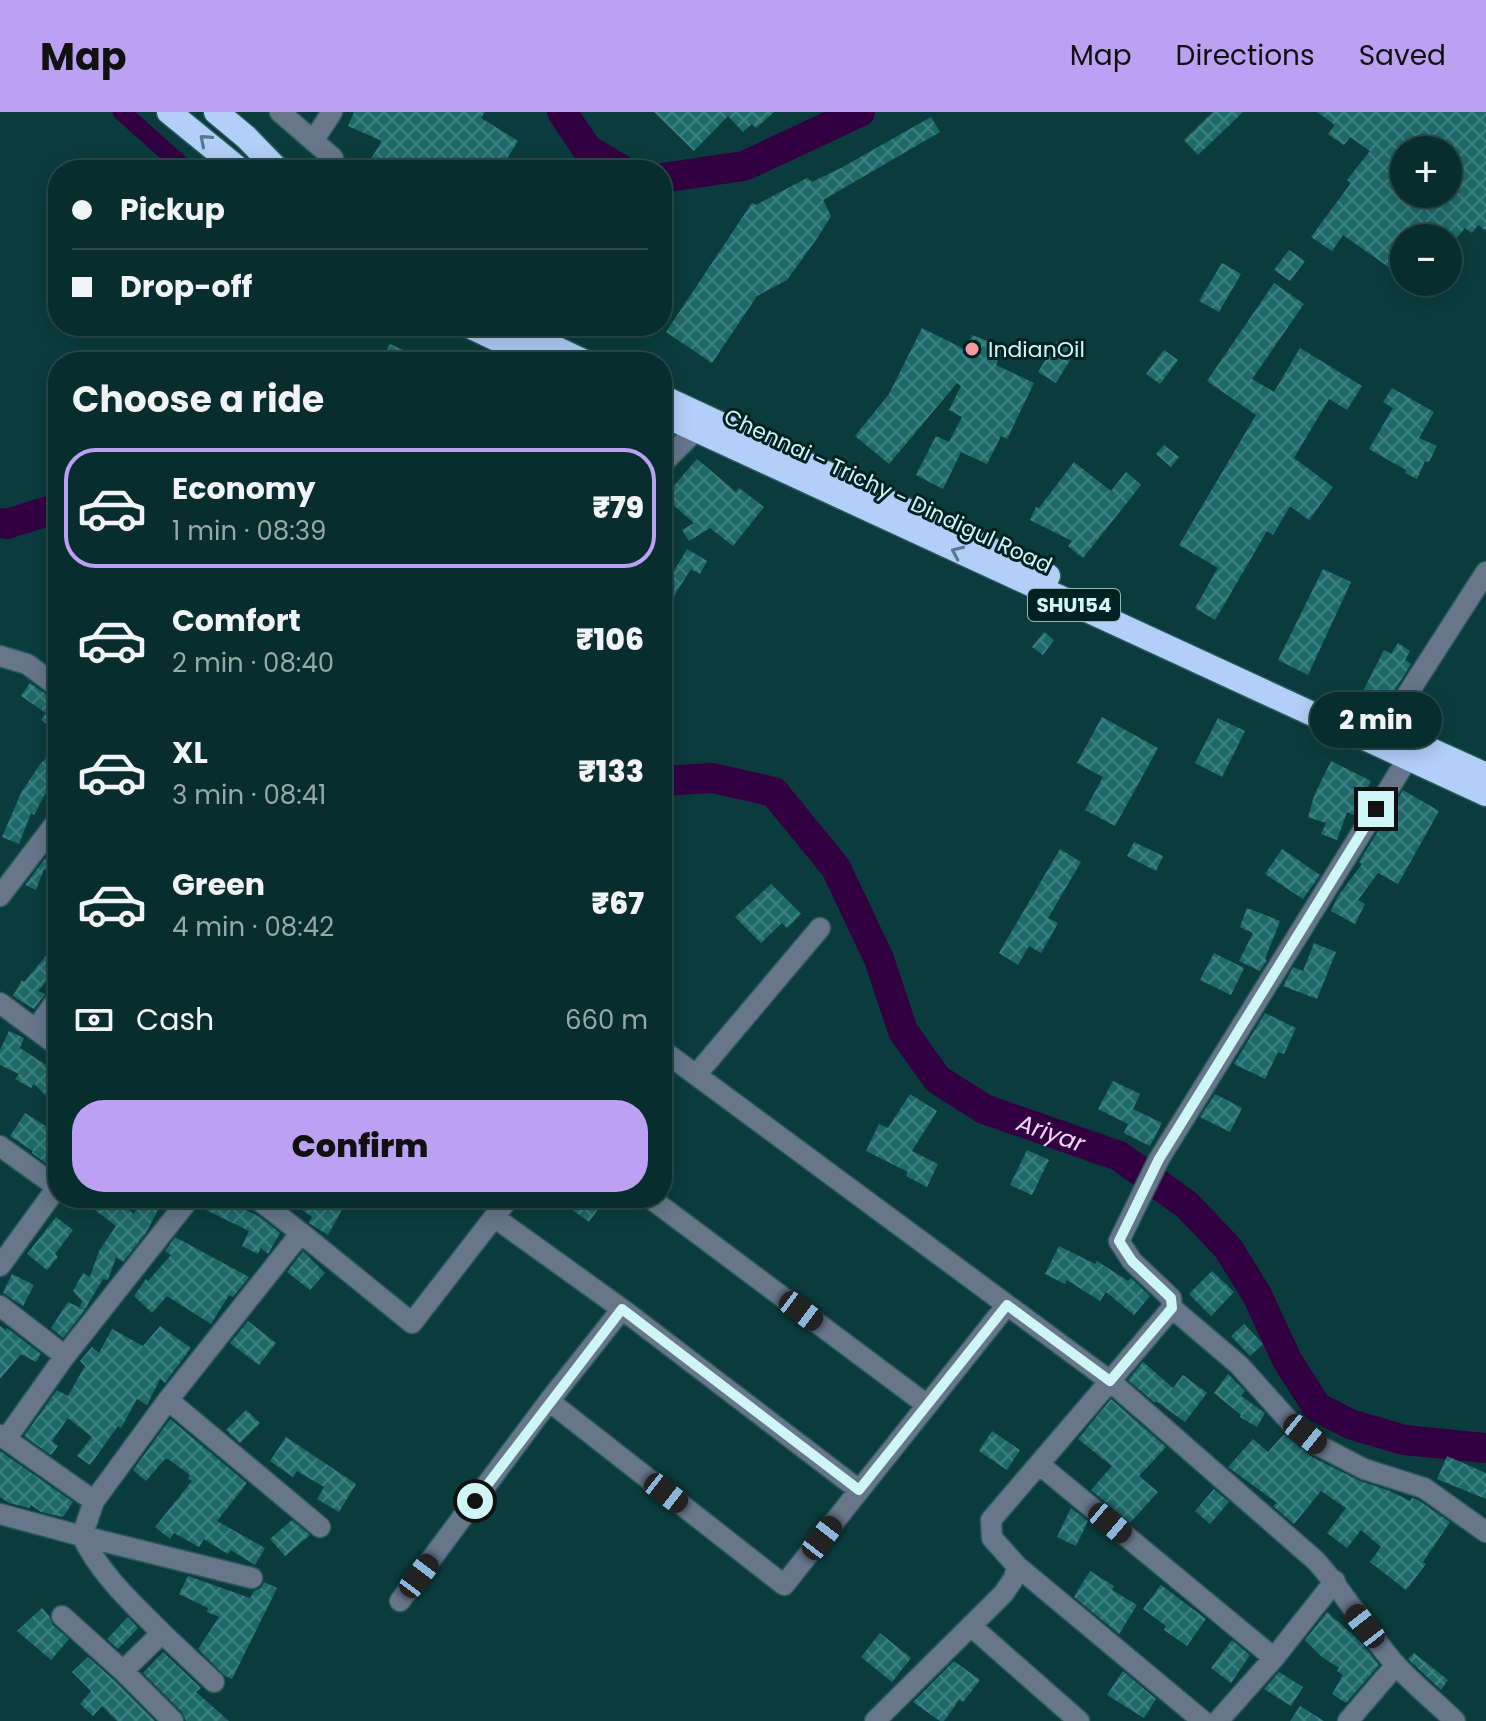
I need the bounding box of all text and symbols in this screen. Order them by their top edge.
text: Map [40,30,127,83]
text: Map [1070,36,1132,75]
text: Directions [1176,36,1315,75]
text: Saved [1359,36,1446,75]
one-way arrow [200,135,215,150]
map controls [1390,136,1462,296]
button: + [1390,136,1462,208]
text: Pickup [120,188,225,231]
button: − [1390,224,1462,296]
text: Drop-off [120,265,252,308]
place label: IndianOil [988,334,1085,365]
marker: IndianOil [963,340,981,358]
text: Choose a ride [72,374,324,425]
street label: Chennai - Trichy - Dindigul Road [719,401,1057,581]
text: Economy [172,467,316,510]
icon: car [76,472,148,544]
text: ₹79 [592,486,644,529]
text: 1 min · 08:39 [172,513,326,549]
one-way arrow [951,546,965,562]
road number: SHU154 [1028,589,1120,621]
text: Comfort [172,599,301,642]
icon: car [76,604,148,676]
text: ₹106 [576,618,644,661]
text: 2 min · 08:40 [172,645,334,681]
callout: 2 min [1310,693,1442,749]
text: 2 min [1339,702,1413,738]
text: XL [172,731,208,774]
icon: car [76,736,148,808]
text: ₹133 [578,750,644,793]
text: 3 min · 08:41 [172,777,326,813]
route end [1358,791,1394,827]
text: Green [172,863,265,906]
icon: car [76,868,148,940]
text: ₹67 [592,882,644,925]
text: 4 min · 08:42 [172,909,334,945]
icon: cash [72,998,116,1042]
text: Cash [136,998,214,1041]
text: 660 m [565,1002,648,1038]
button: Confirm [72,1100,648,1192]
water label: Ariyar [1012,1105,1091,1160]
car [775,1287,827,1335]
car [1279,1410,1331,1458]
car [640,1469,692,1517]
route start [457,1483,493,1519]
car [1084,1498,1136,1548]
car [798,1512,846,1564]
car [395,1550,443,1602]
car [1341,1600,1389,1652]

